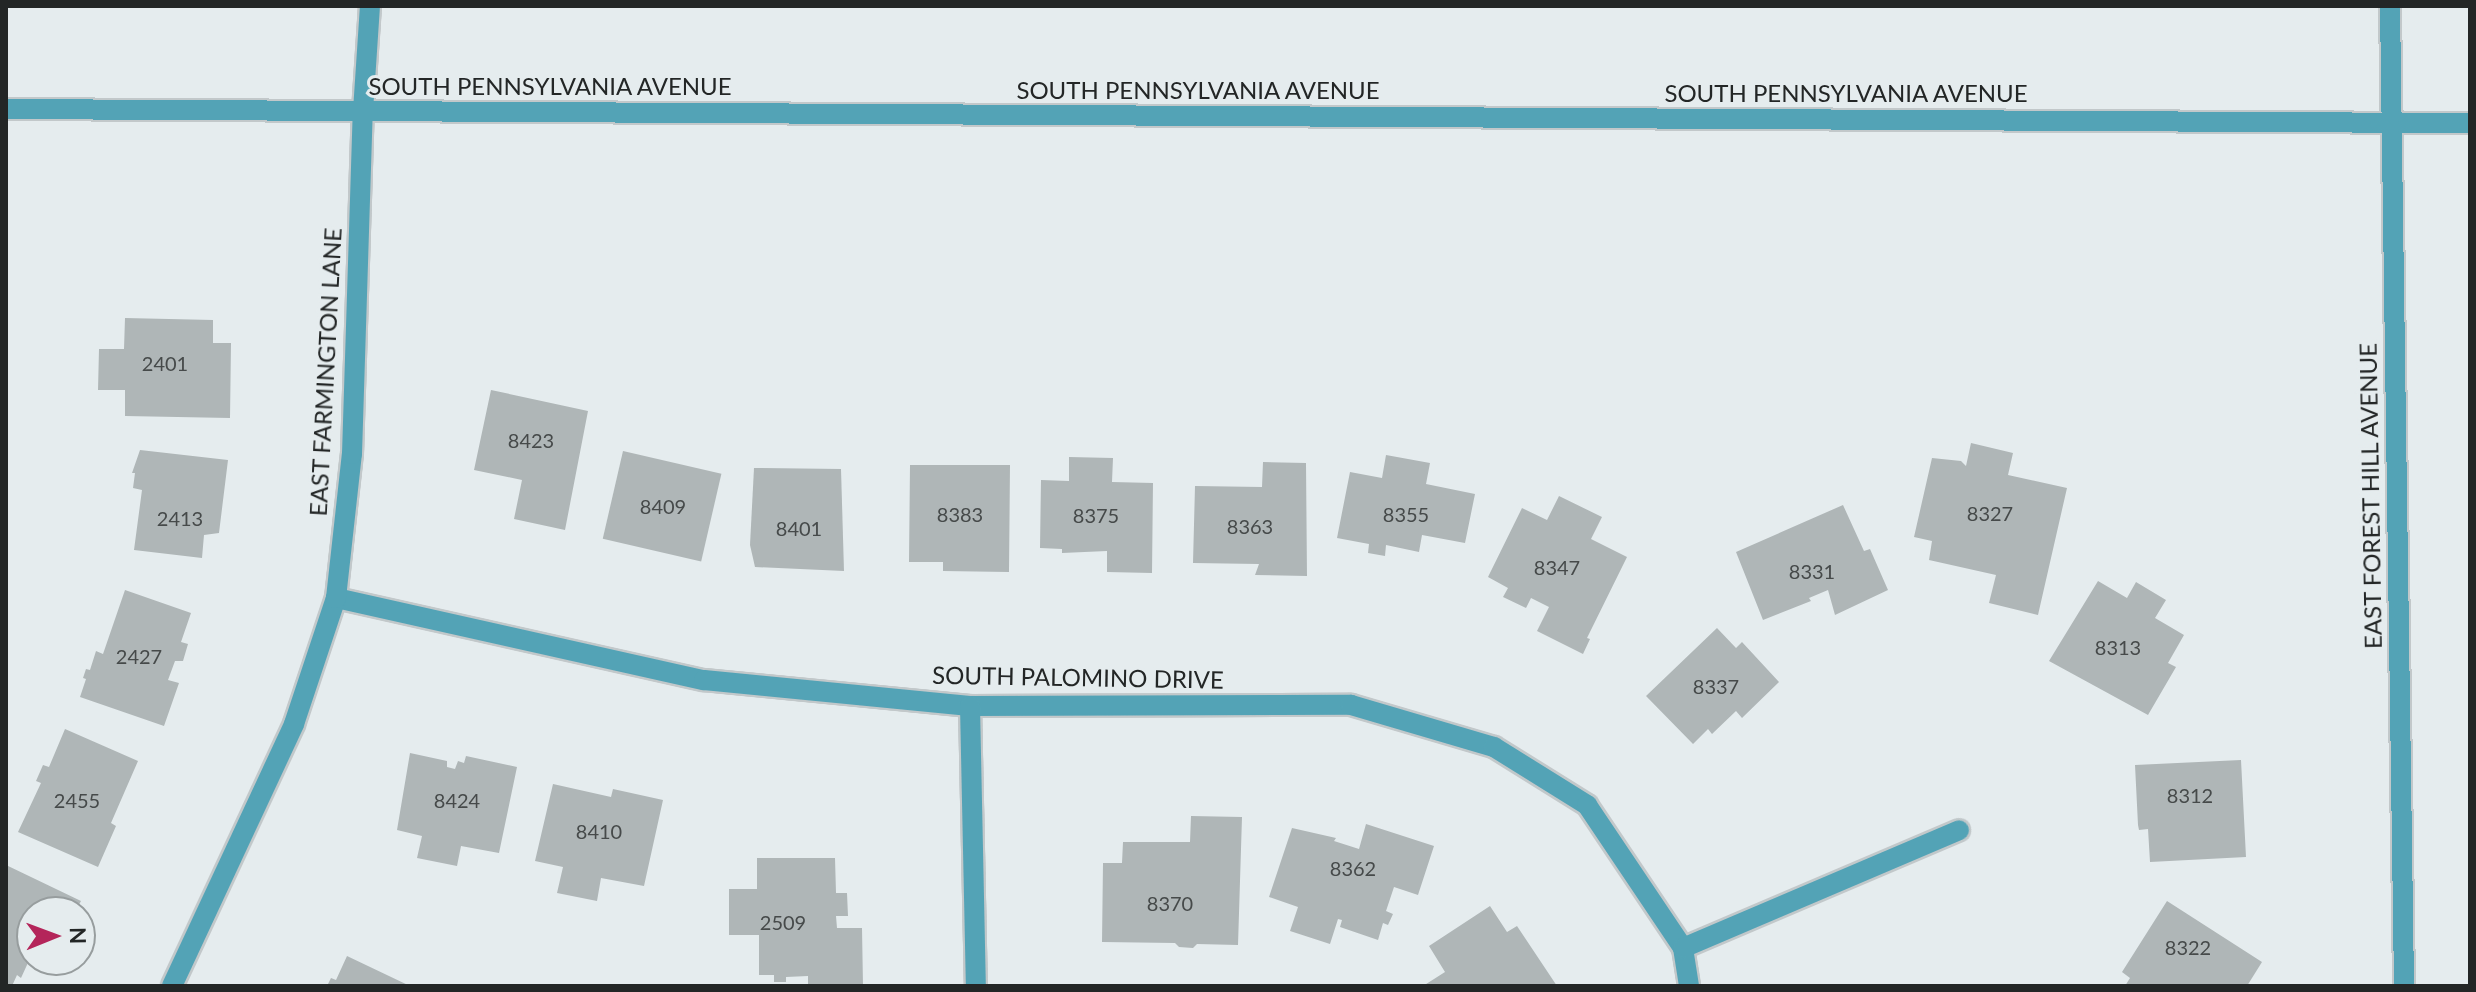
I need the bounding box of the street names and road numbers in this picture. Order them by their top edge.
street label: SOUTH PENNSYLVANIA AVENUE [368,72,732,100]
street label: SOUTH PENNSYLVANIA AVENUE [1016,76,1380,104]
street label: SOUTH PENNSYLVANIA AVENUE [1664,79,2028,107]
street label: EAST FARMINGTON LANE [303,227,347,517]
street label: EAST FOREST HILL AVENUE [2353,341,2387,651]
street label: SOUTH PALOMINO DRIVE [932,660,1224,694]

